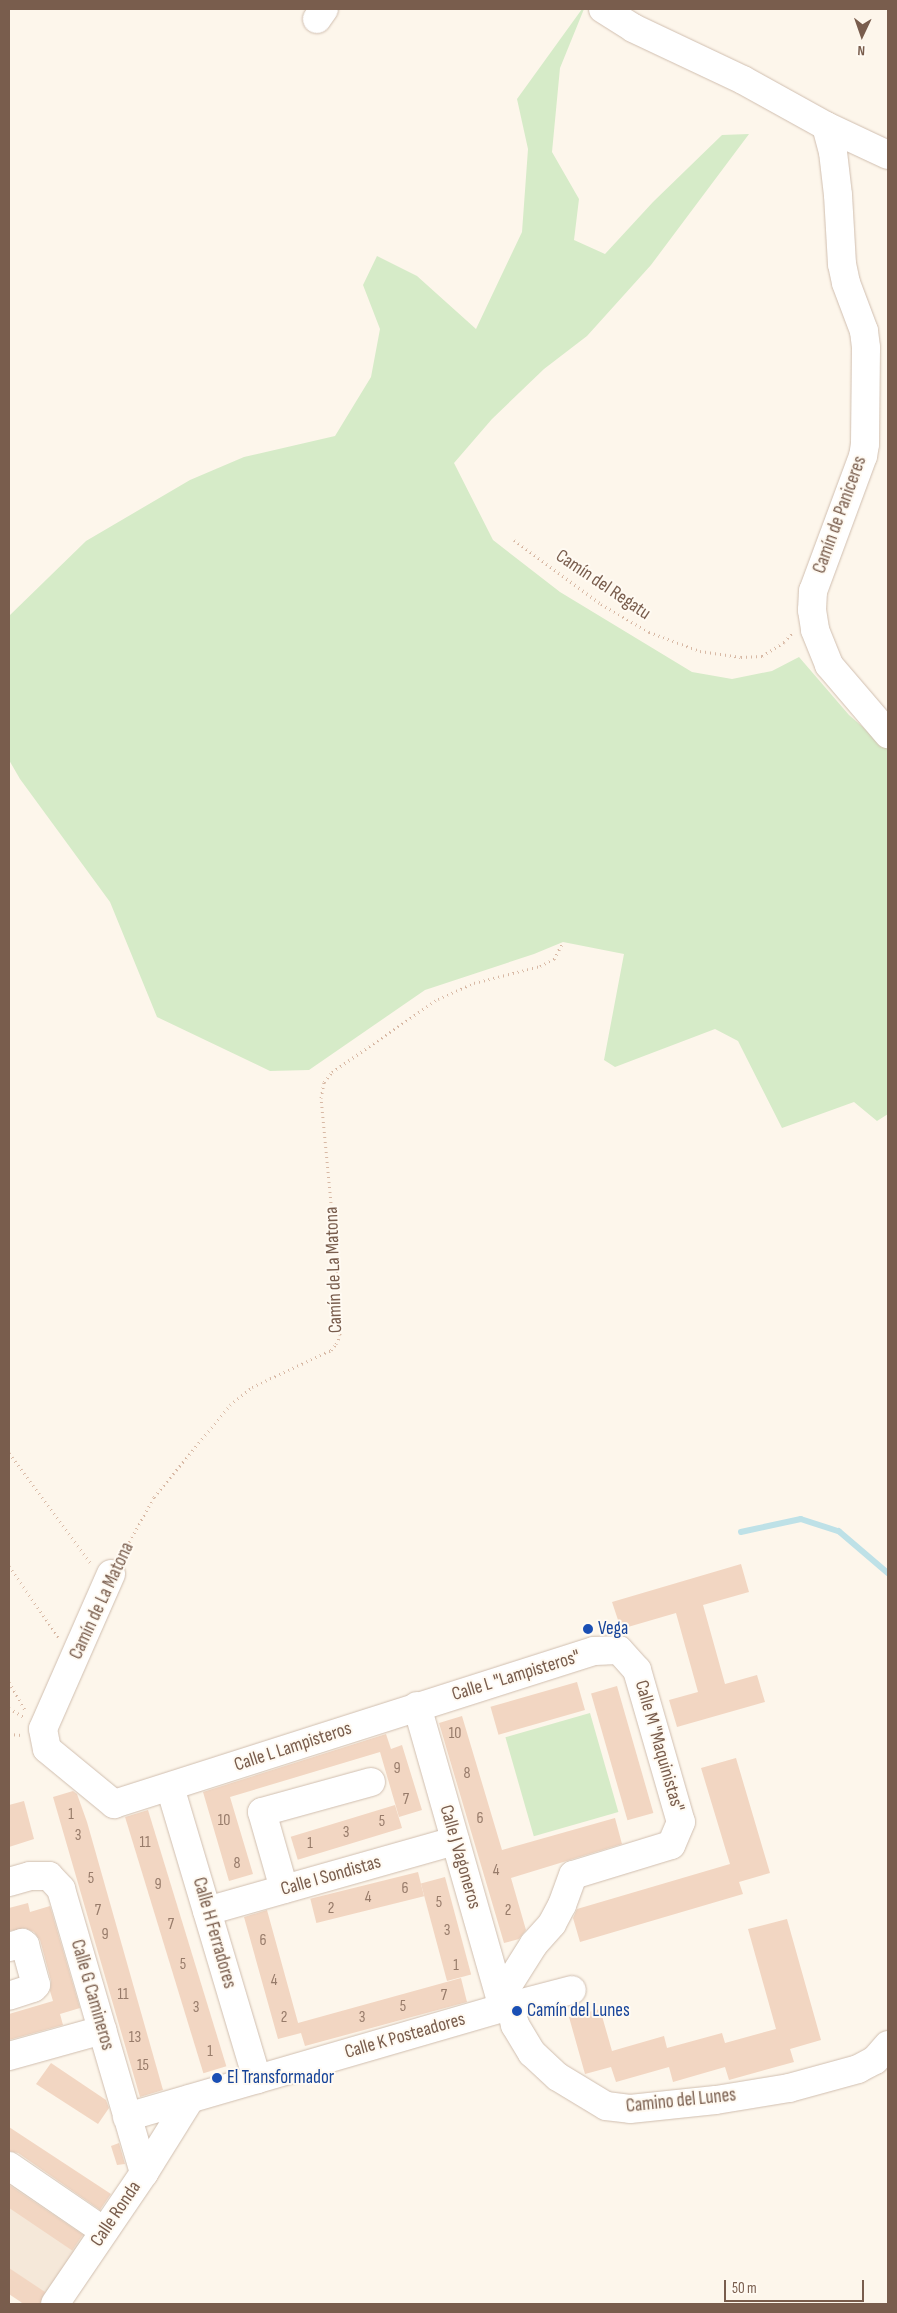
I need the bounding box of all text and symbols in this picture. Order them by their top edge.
north arrow [837,10,887,60]
text: N [857,42,865,59]
street label: Camín de Paniceres [808,453,872,577]
street label: Camín del Regatu [551,545,655,625]
street label: Camín de La Matona [320,1206,348,1334]
street label: Camín de La Matona [65,1539,139,1663]
place label: Vega [598,1618,628,1640]
marker: Vega [582,1623,594,1635]
street label: Calle L "Lampisteros" [449,1646,583,1706]
street label: Calle M "Maquinistas" [629,1678,689,1814]
street label: Calle L Lampisteros [232,1717,354,1777]
house number: 10 [449,1724,461,1744]
house number: 9 [393,1759,401,1779]
house number: 8 [463,1764,471,1784]
house number: 7 [403,1790,409,1810]
street label: Calle J Vagoneros [434,1802,486,1912]
house number: 1 [68,1805,74,1825]
house number: 6 [476,1809,484,1829]
house number: 10 [218,1811,230,1831]
house number: 5 [379,1812,385,1832]
house number: 3 [343,1823,349,1843]
house number: 3 [75,1826,81,1846]
house number: 11 [139,1833,151,1853]
house number: 1 [307,1834,313,1854]
street label: Calle I Sondistas [278,1851,384,1901]
house number: 8 [233,1854,241,1874]
house number: 4 [493,1861,499,1881]
house number: 5 [88,1869,94,1889]
house number: 9 [154,1875,162,1895]
street label: Calle H Ferradores [187,1875,241,1991]
house number: 6 [401,1879,409,1899]
house number: 4 [365,1888,371,1908]
house number: 5 [436,1893,442,1913]
house number: 2 [328,1899,334,1919]
house number: 7 [95,1901,101,1921]
house number: 2 [505,1901,511,1921]
house number: 7 [168,1915,174,1935]
house number: 3 [444,1921,450,1941]
house number: 9 [101,1925,109,1945]
house number: 6 [259,1931,267,1951]
street label: Calle G Camineros [65,1937,119,2053]
house number: 5 [180,1955,186,1975]
house number: 1 [453,1956,459,1976]
house number: 4 [271,1971,277,1991]
house number: 11 [117,1985,129,2005]
house number: 7 [441,1986,447,2006]
house number: 5 [400,1997,406,2017]
house number: 3 [193,1998,199,2018]
place label: Camín del Lunes [527,2000,630,2022]
marker: Camín del Lunes [511,2005,523,2017]
house number: 2 [281,2008,287,2028]
street label: Calle K Posteadores [342,2008,468,2064]
house number: 3 [359,2008,365,2028]
house number: 13 [129,2028,141,2048]
house number: 1 [207,2042,213,2062]
house number: 15 [137,2056,149,2076]
place label: El Transformador [227,2067,334,2089]
marker: El Transformador [211,2072,223,2084]
street label: Camino del Lunes [625,2084,737,2118]
street label: Calle Ronda [86,2177,146,2251]
scale bar [727,2270,867,2302]
text: 50 m [732,2279,757,2298]

